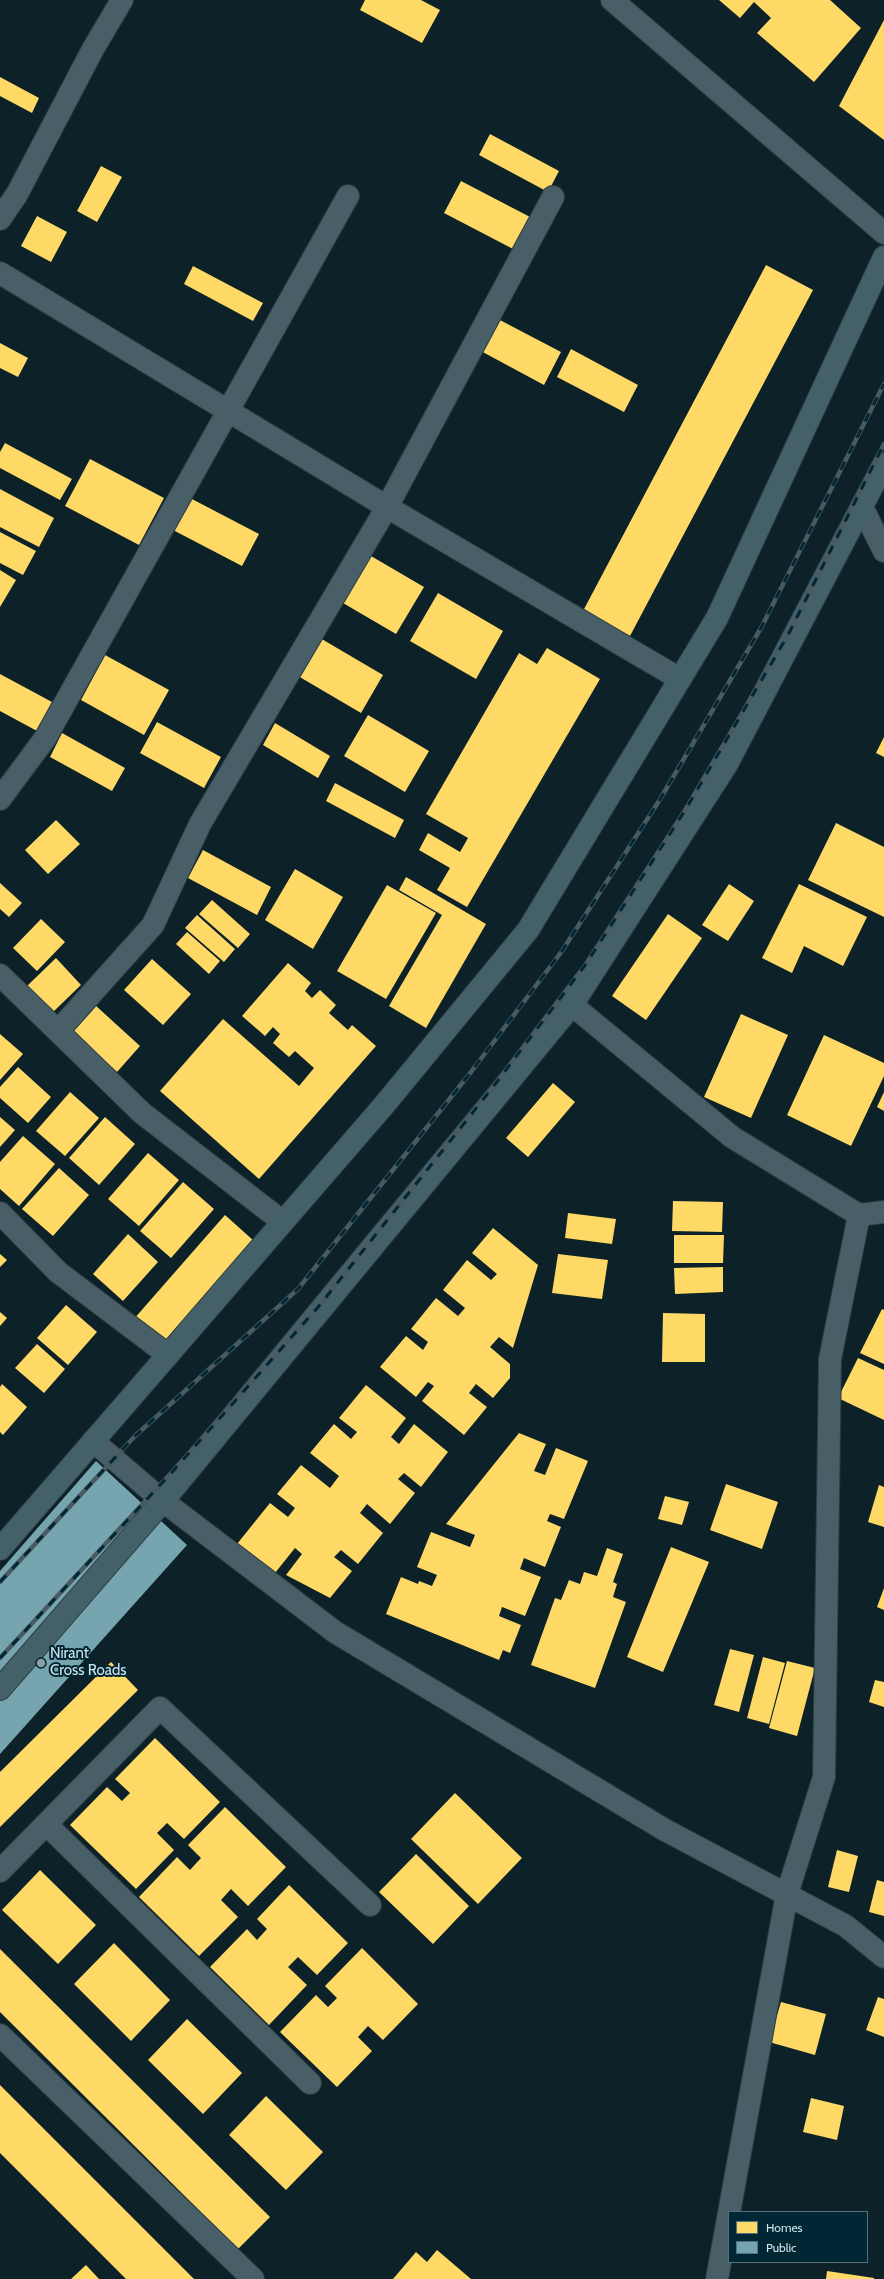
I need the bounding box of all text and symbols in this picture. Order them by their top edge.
place label: Nirant Cross Roads [50,1645,126,1680]
marker: Nirant Cross Roads [35,1657,47,1669]
legend [728,2211,868,2263]
text: Homes [766,2220,803,2235]
text: Public [766,2240,797,2255]

